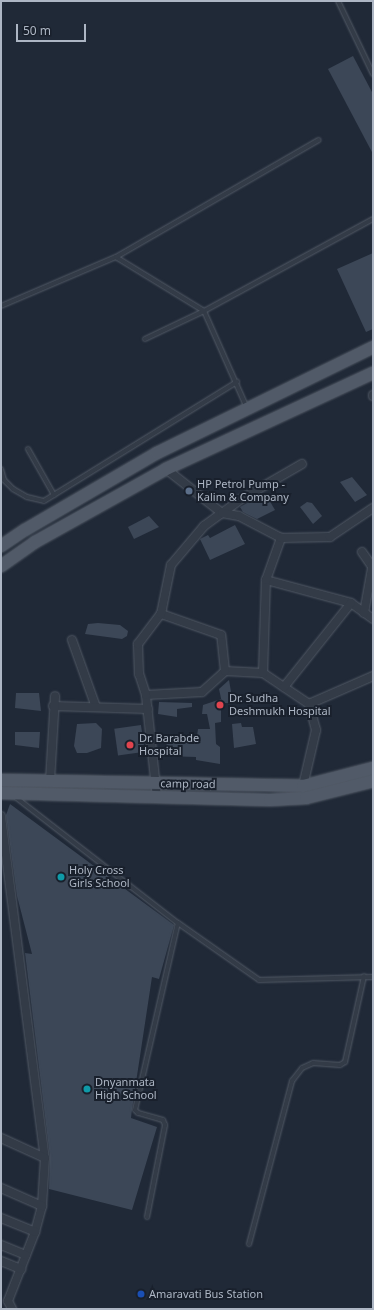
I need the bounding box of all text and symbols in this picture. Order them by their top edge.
scale bar [18,16,88,42]
text: 50 m [23,22,51,39]
place label: HP Petrol Pump - Kalim & Company [197,478,289,504]
marker: HP Petrol Pump - Kalim & Company [184,486,194,496]
place label: Dr. Sudha Deshmukh Hospital [229,692,331,718]
marker: Dr. Sudha Deshmukh Hospital [214,699,226,711]
place label: Dr. Barabde Hospital [139,732,199,758]
marker: Dr. Barabde Hospital [124,739,136,751]
street label: camp road [160,777,216,791]
place label: Holy Cross Girls School [69,864,130,890]
marker: Holy Cross Girls School [56,872,66,882]
place label: Dnyanmata High School [95,1076,157,1102]
marker: Dnyanmata High School [82,1084,92,1094]
place label: Amaravati Bus Station [149,1287,263,1301]
marker: Amaravati Bus Station [136,1289,146,1299]

